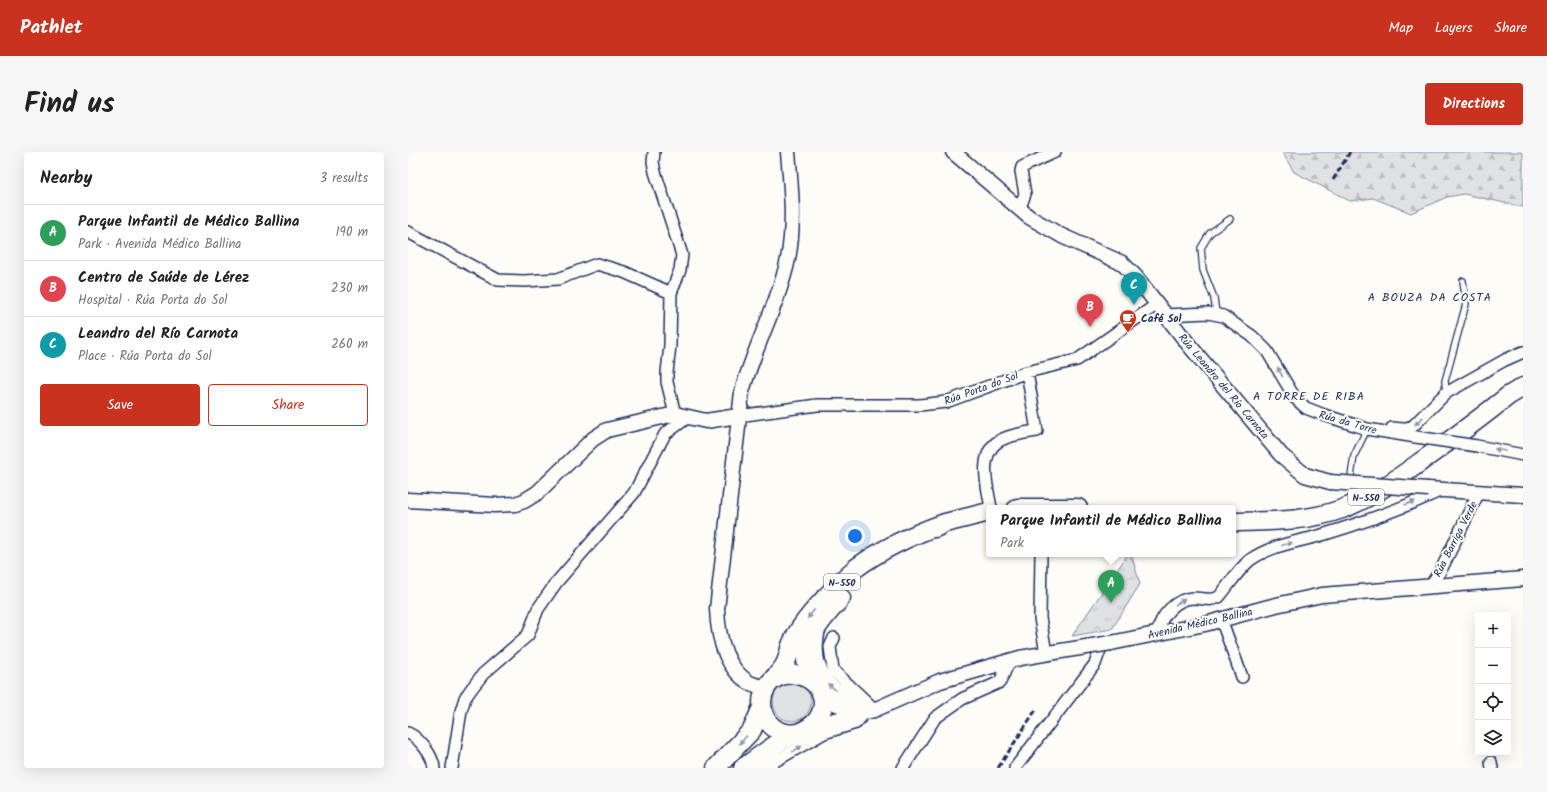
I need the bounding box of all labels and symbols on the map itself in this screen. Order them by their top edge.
pin: C [1121,272,1147,305]
district label: A BOUZA DA COSTA [1368,288,1492,307]
pin: B [1077,294,1103,327]
cafe icon: Café Sol [1118,308,1138,333]
place label: Café Sol [1141,310,1181,328]
street label: Rúa Leandro del Río Carnota [1173,330,1273,444]
one-way arrow [1277,366,1283,378]
street label: Rúa Porta do Sol [942,367,1021,411]
district label: A TORRE DE RIBA [1253,387,1365,406]
street label: Rúa da Torre [1317,406,1379,440]
one-way arrow [1414,416,1424,426]
one-way arrow [1494,447,1506,453]
road number: N-550 [1348,489,1384,505]
street label: Rúa Barriga Verde [1429,498,1483,581]
one-way arrow [1405,500,1417,506]
your location [845,526,865,546]
one-way arrow [1281,541,1293,547]
pin: A [1098,570,1124,603]
road number: N-550 [824,574,860,590]
one-way arrow [1174,599,1186,606]
street label: Avenida Médico Ballina [1146,603,1254,645]
one-way arrow [807,609,816,620]
one-way arrow [827,683,838,692]
one-way arrow [738,735,747,745]
one-way arrow [792,745,802,753]

